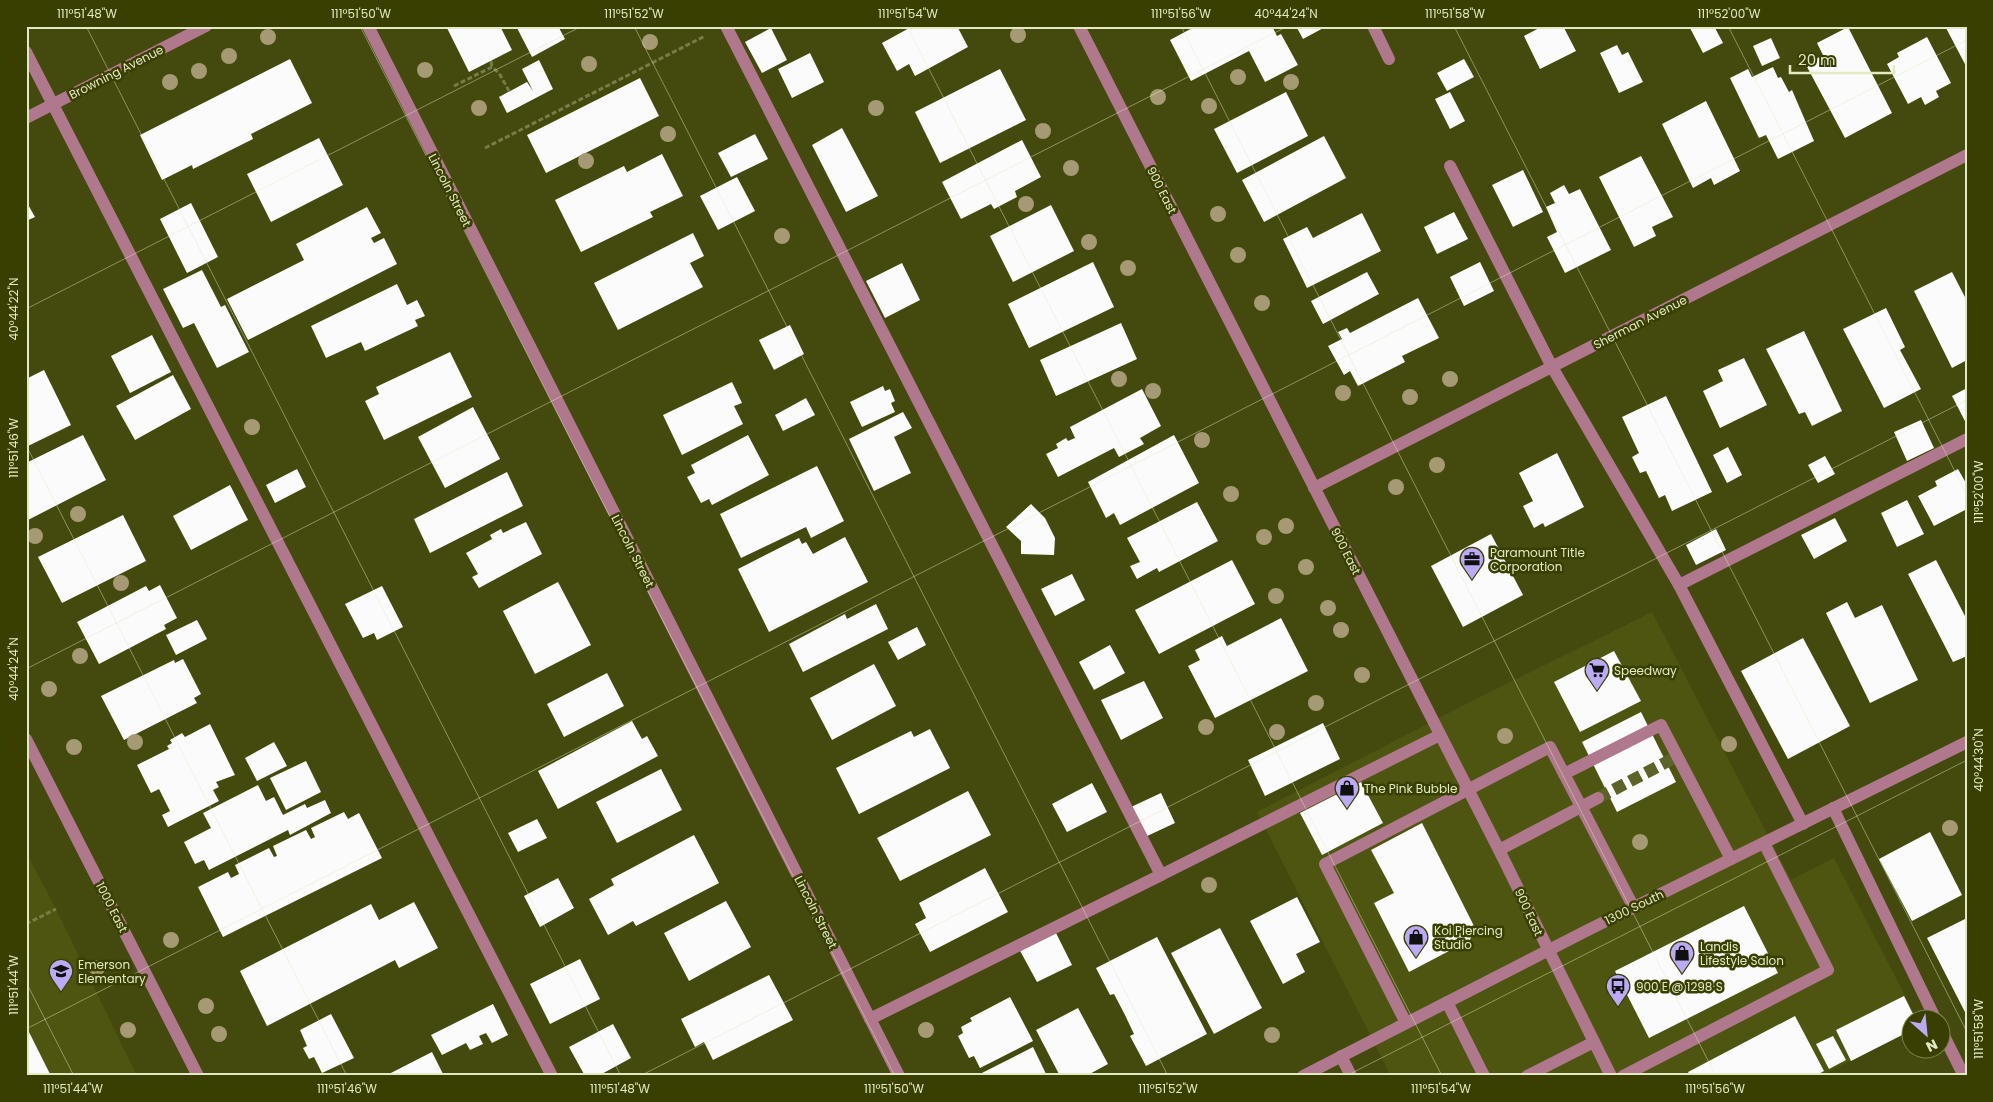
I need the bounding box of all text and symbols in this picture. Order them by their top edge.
text: 111°51'48"W [57,5,117,22]
text: 111°51'50"W [331,5,391,22]
text: 111°51'52"W [604,5,664,22]
text: 111°51'54"W [878,5,938,22]
text: 111°51'56"W [1151,5,1211,22]
text: 40°44'24"N [1254,5,1318,22]
text: 111°51'58"W [1425,5,1485,22]
text: 111°52'00"W [1697,5,1761,22]
street label: Browning Avenue [66,41,166,103]
scale bar [1790,42,1894,74]
text: 20 m [1798,49,1836,70]
street label: Lincoln Street [424,151,476,229]
street label: 900 East [1143,164,1181,216]
text: 40°44'22"N [5,278,22,340]
street label: Sherman Avenue [1590,291,1690,353]
text: 111°51'46"W [5,418,22,478]
text: 111°52'00"W [1970,460,1987,524]
street label: Lincoln Street [607,512,659,590]
street label: 900 East [1327,525,1365,577]
place label: Paramount Title Corporation [1490,544,1585,575]
office icon: Paramount Title Corporation [1459,546,1485,580]
text: 40°44'24"N [5,637,22,701]
supermarket icon: Speedway [1584,657,1610,691]
place label: Speedway [1614,662,1677,679]
text: 40°44'30"N [1970,728,1987,792]
shop icon: The Pink Bubble [1334,775,1360,809]
place label: The Pink Bubble [1364,780,1457,797]
street label: Lincoln Street [790,873,842,951]
street label: 1000 East [92,879,132,935]
street label: 900 East [1511,885,1547,939]
street label: 1300 South [1602,885,1666,929]
place label: Koi Piercing Studio [1434,922,1503,953]
shop icon: Koi Piercing Studio [1403,924,1429,958]
place label: Landis Lifestyle Salon [1700,938,1784,969]
shop icon: Landis Lifestyle Salon [1669,940,1695,974]
text: 111°51'44"W [5,955,22,1015]
place label: Emerson Elementary [78,956,146,987]
school or university icon: Emerson Elementary [48,958,74,992]
bus stop icon: 900 E @ 1298 S [1605,973,1631,1007]
place label: 900 E @ 1298 S [1636,978,1723,995]
text: 111°51'58"W [1970,999,1987,1059]
north arrow [1900,1010,1950,1060]
text: N [1923,1034,1941,1057]
text: 111°51'44"W [43,1080,103,1097]
text: 111°51'46"W [317,1080,377,1097]
text: 111°51'48"W [590,1080,650,1097]
text: 111°51'50"W [864,1080,924,1097]
text: 111°51'52"W [1138,1080,1198,1097]
text: 111°51'54"W [1411,1080,1471,1097]
text: 111°51'56"W [1685,1080,1745,1097]

